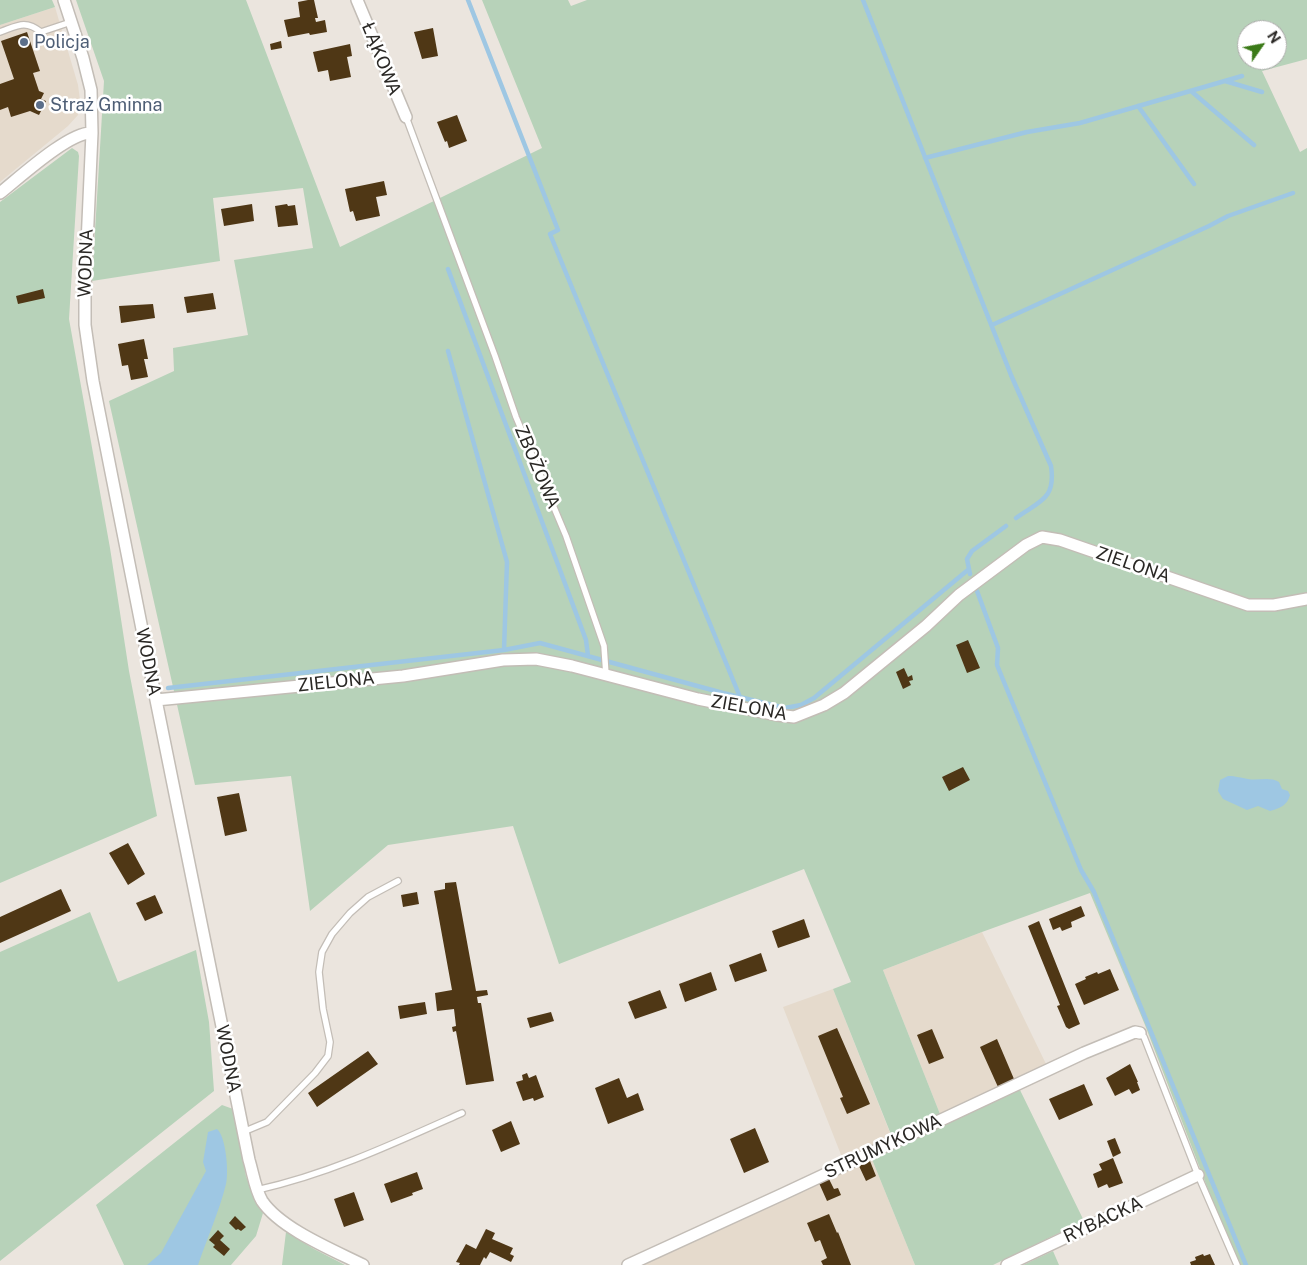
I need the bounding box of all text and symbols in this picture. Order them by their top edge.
street label: ŁĄKOWA [357,19,405,99]
north arrow [1237,20,1287,70]
text: N [1264,28,1283,46]
place label: Policja [34,31,90,53]
marker: Policja [18,36,30,48]
place label: Straż Gminna [50,94,162,116]
marker: Straż Gminna [34,99,46,111]
street label: WODNA [74,228,98,298]
street label: ZBOŻOWA [510,422,564,512]
street label: ZIELONA [1093,542,1173,588]
street label: WODNA [131,626,165,698]
street label: ZIELONA [296,667,376,697]
street label: ZIELONA [709,691,789,725]
street label: WODNA [211,1023,245,1095]
street label: STRUMYKOWA [821,1110,945,1184]
street label: RYBACKA [1060,1192,1146,1248]

